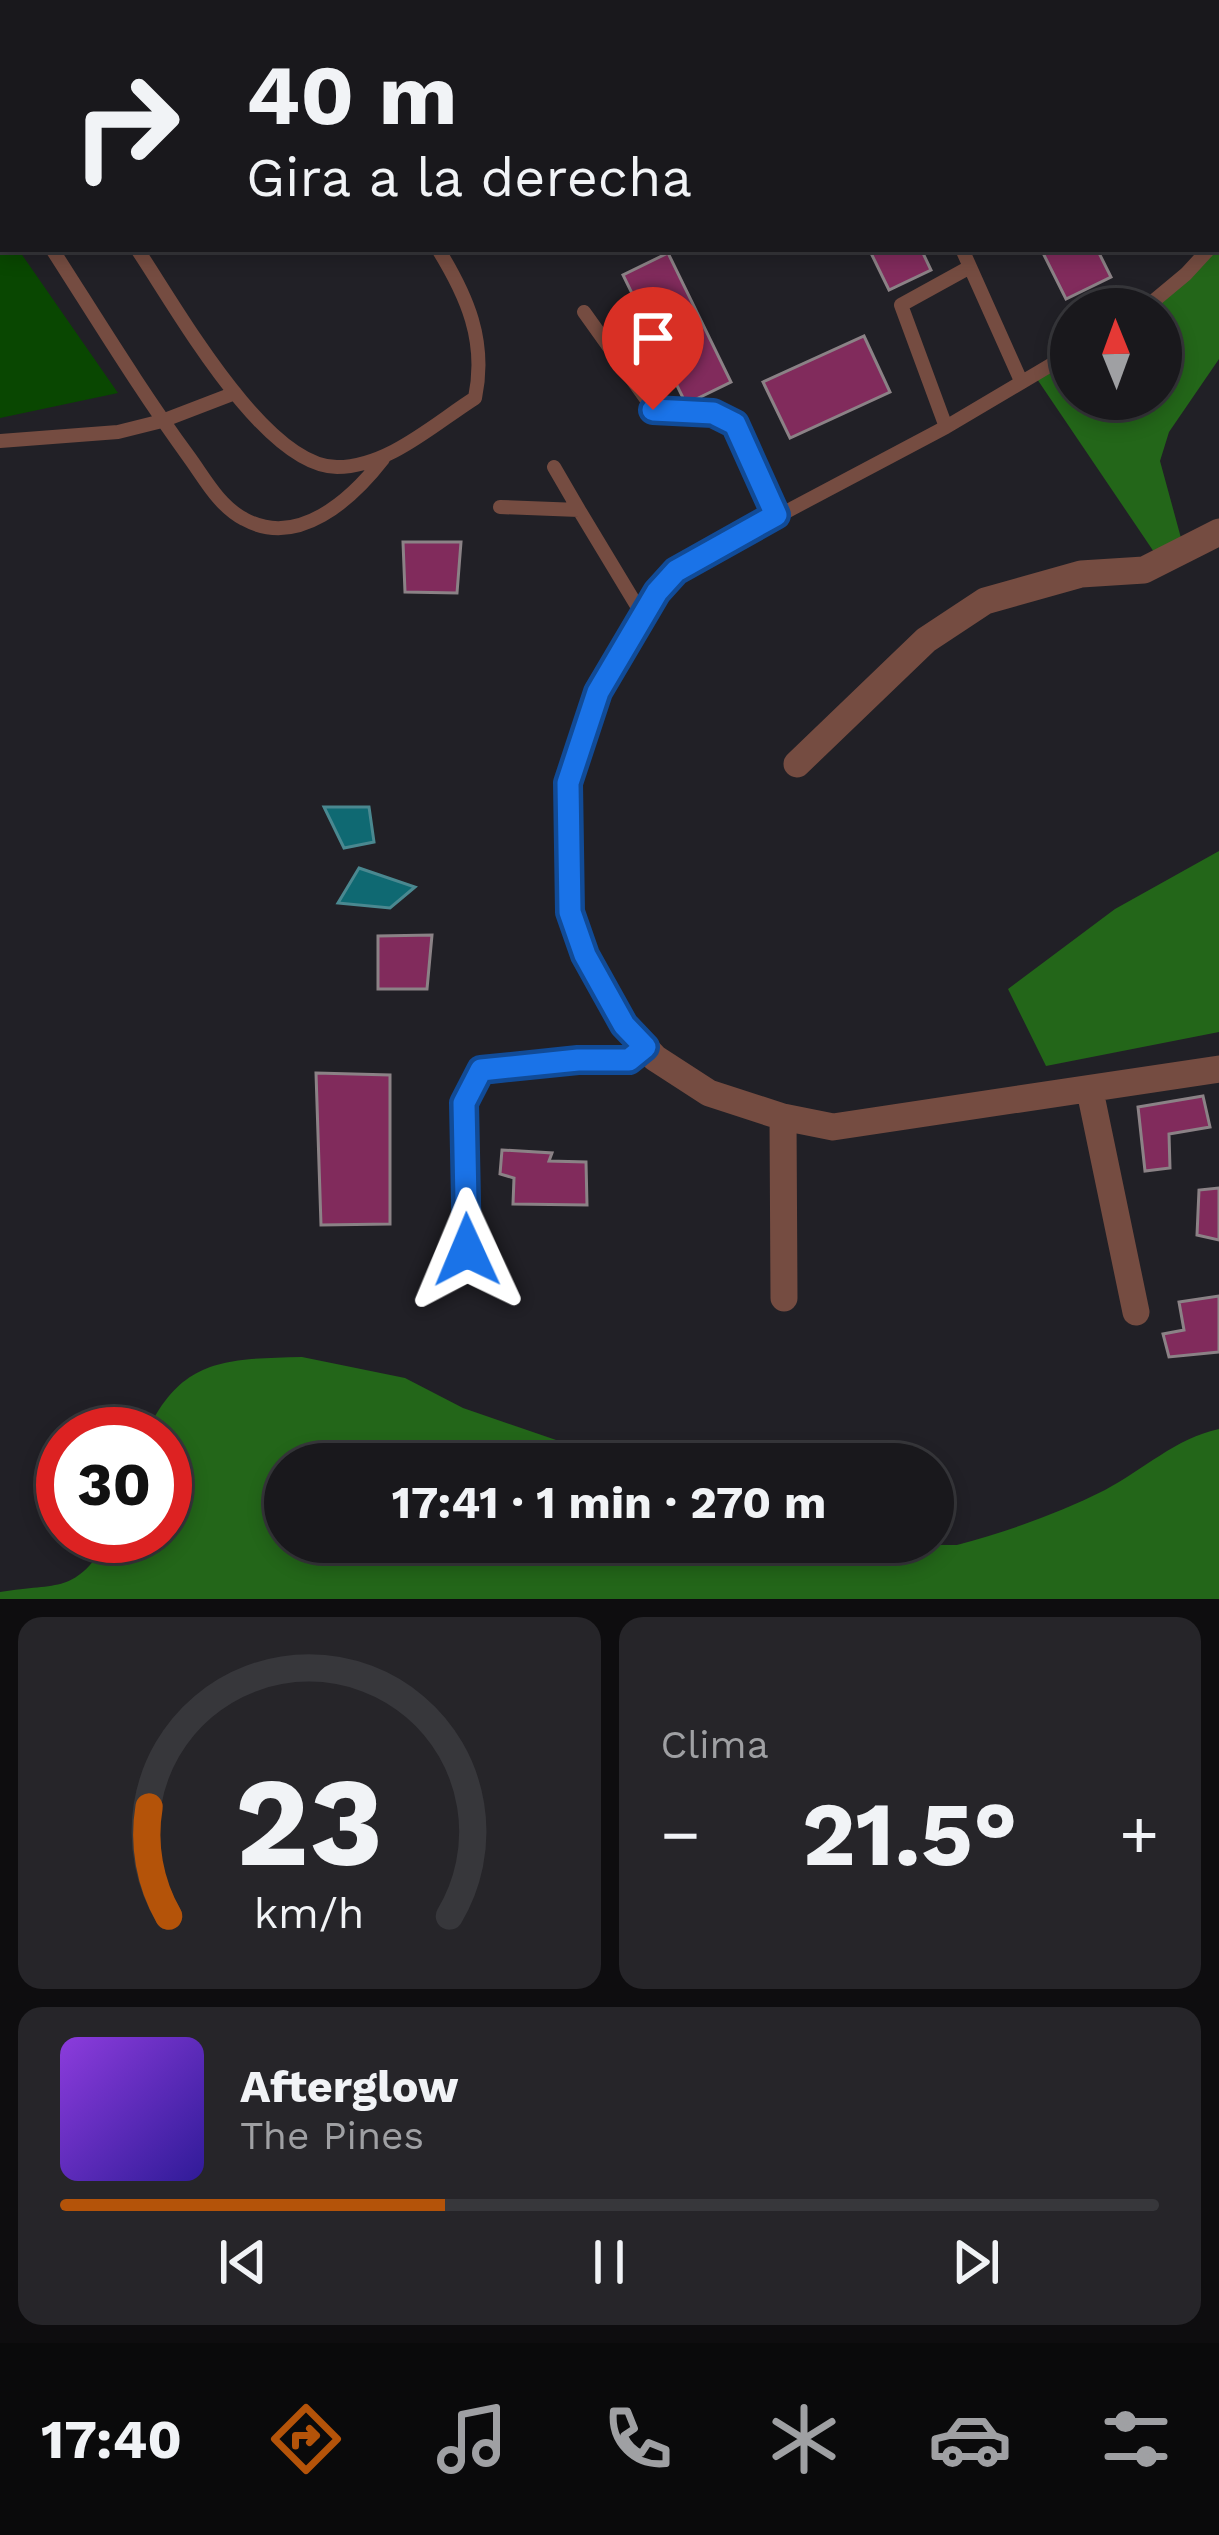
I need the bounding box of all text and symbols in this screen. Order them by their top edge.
text: 40 m [246,46,457,144]
icon: right [48,48,204,204]
text: Gira a la derecha [246,146,692,209]
pin [602,287,704,410]
north arrow [1050,288,1182,420]
map controls [1050,288,1182,420]
icon: arrive [620,305,686,371]
position arrow [404,1187,530,1313]
speed limit sign: 30 [36,1407,192,1563]
text: 17:41 · 1 min · 270 m [392,1476,826,1529]
text: Clima [661,1722,769,1767]
text: 23 [235,1749,383,1895]
text: 21.5° [802,1781,1018,1887]
text: − [661,1796,700,1873]
text: + [1119,1796,1159,1873]
text: km/h [254,1888,364,1938]
text: Afterglow [240,2060,459,2113]
text: The Pines [240,2113,424,2158]
icon: previous [210,2229,276,2295]
icon: pause [576,2229,642,2295]
icon: next [943,2229,1009,2295]
icon: directions [264,2397,348,2481]
icon: music [430,2397,514,2481]
icon: phone [596,2397,680,2481]
icon: climate [762,2397,846,2481]
icon: car [928,2397,1012,2481]
icon: filters [1094,2397,1178,2481]
text: 17:40 [41,2408,182,2471]

